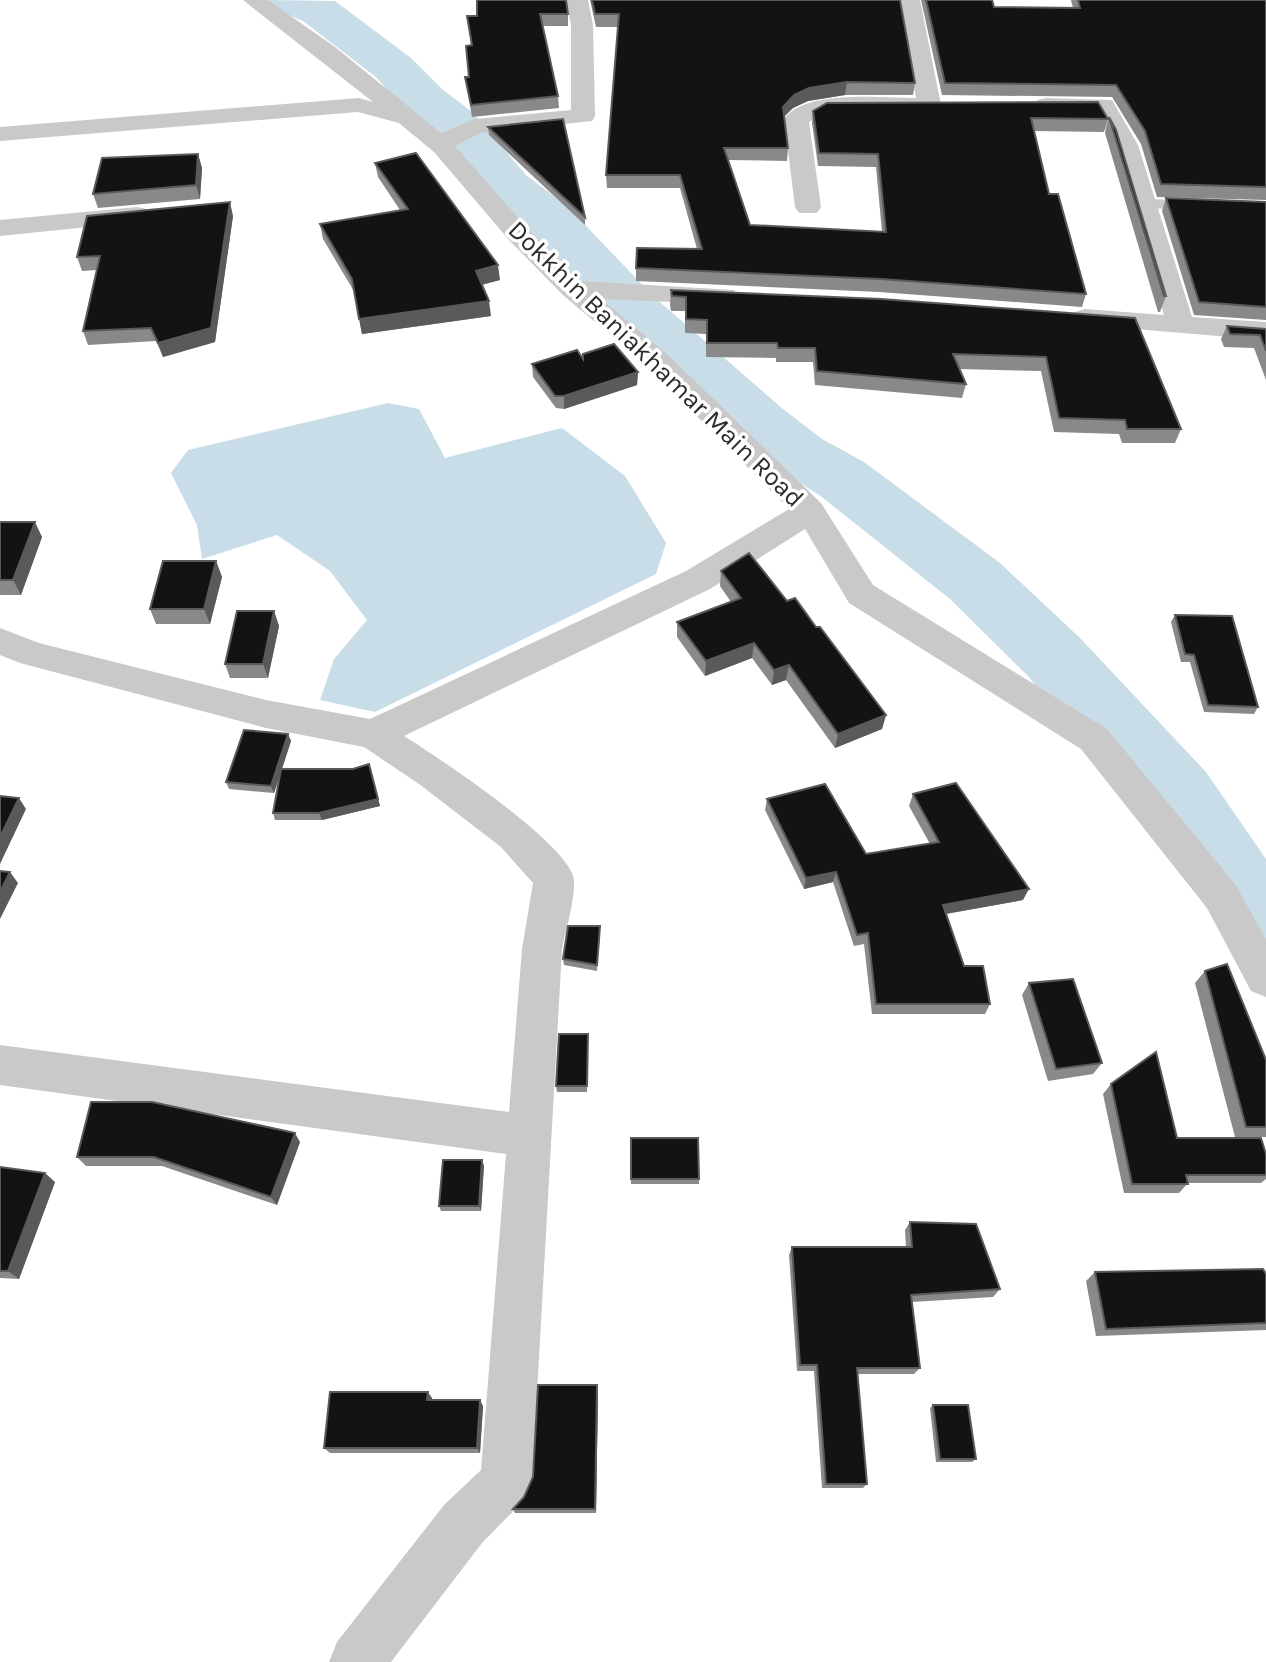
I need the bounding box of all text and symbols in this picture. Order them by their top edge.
street label: Dokkhin Baniakhamar Main Road [502,214,810,514]

